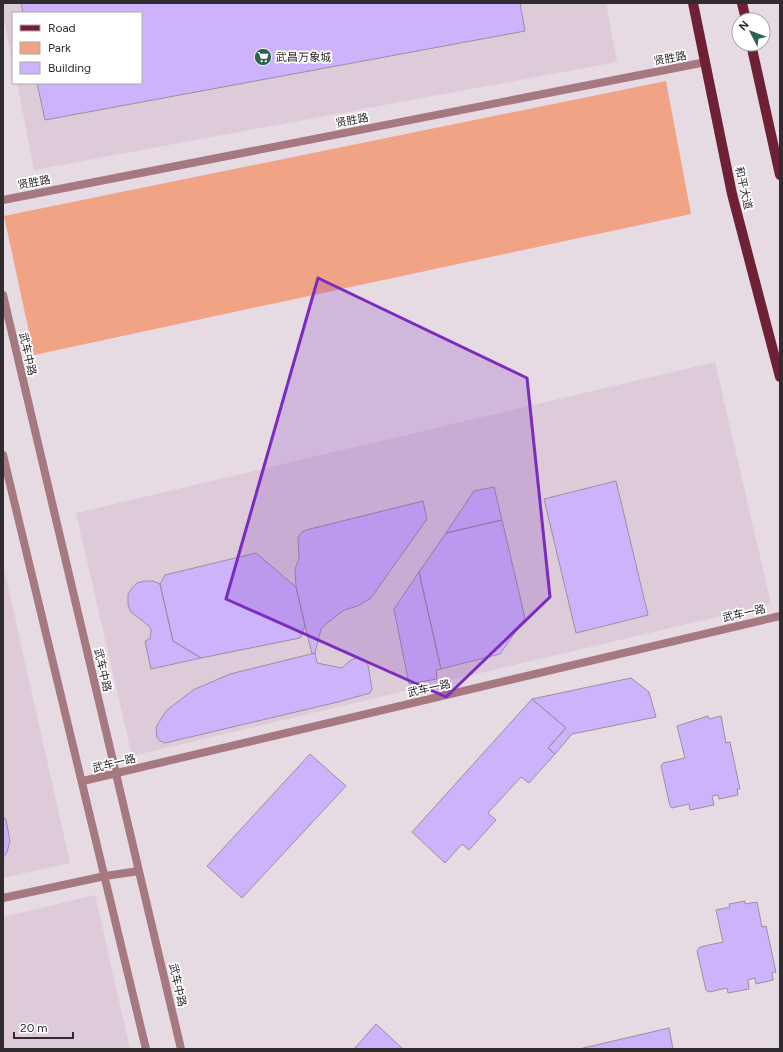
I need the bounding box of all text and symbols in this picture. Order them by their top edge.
legend [12,12,142,84]
north arrow [731,12,771,52]
text: N [736,18,752,33]
text: Road [48,21,76,35]
text: Park [48,41,71,55]
supermarket icon: 武昌万象城 [253,47,273,67]
street label: 贤胜路 [653,49,688,68]
place label: 武昌万象城 [276,51,331,64]
text: Building [48,61,91,75]
street label: 贤胜路 [335,111,370,130]
street label: 和平大道 [732,165,755,211]
street label: 贤胜路 [17,173,52,192]
street label: 武车中路 [16,331,39,377]
street label: 武车一路 [721,602,767,625]
street label: 武车中路 [91,647,114,693]
street label: 武车一路 [406,677,452,700]
street label: 武车一路 [91,752,137,775]
street label: 武车中路 [166,962,189,1008]
scale bar [14,1014,73,1040]
text: 20 m [20,1021,48,1035]

